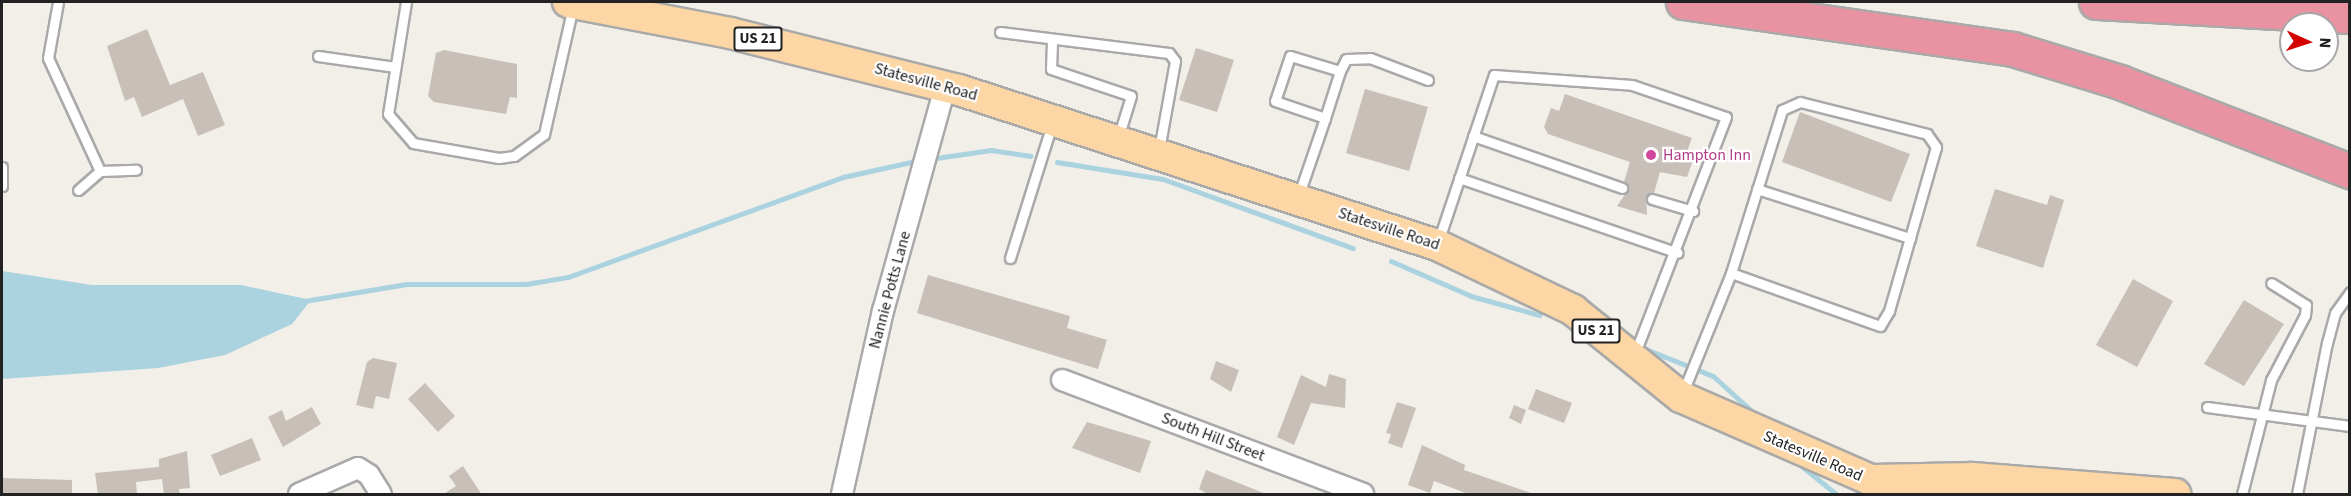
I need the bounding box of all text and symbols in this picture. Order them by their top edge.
north arrow [2279,12,2339,72]
road number: US 21 [732,27,783,51]
text: N [2314,37,2336,49]
street label: Statesville Road [872,59,980,105]
place label: Hampton Inn [1663,145,1751,165]
marker: Hampton Inn [1644,148,1658,162]
street label: Statesville Road [1336,203,1442,255]
street label: Nannie Potts Lane [865,229,915,351]
road number: US 21 [1570,319,1622,343]
street label: South Hill Street [1159,408,1267,466]
street label: Statesville Road [1760,426,1866,486]

